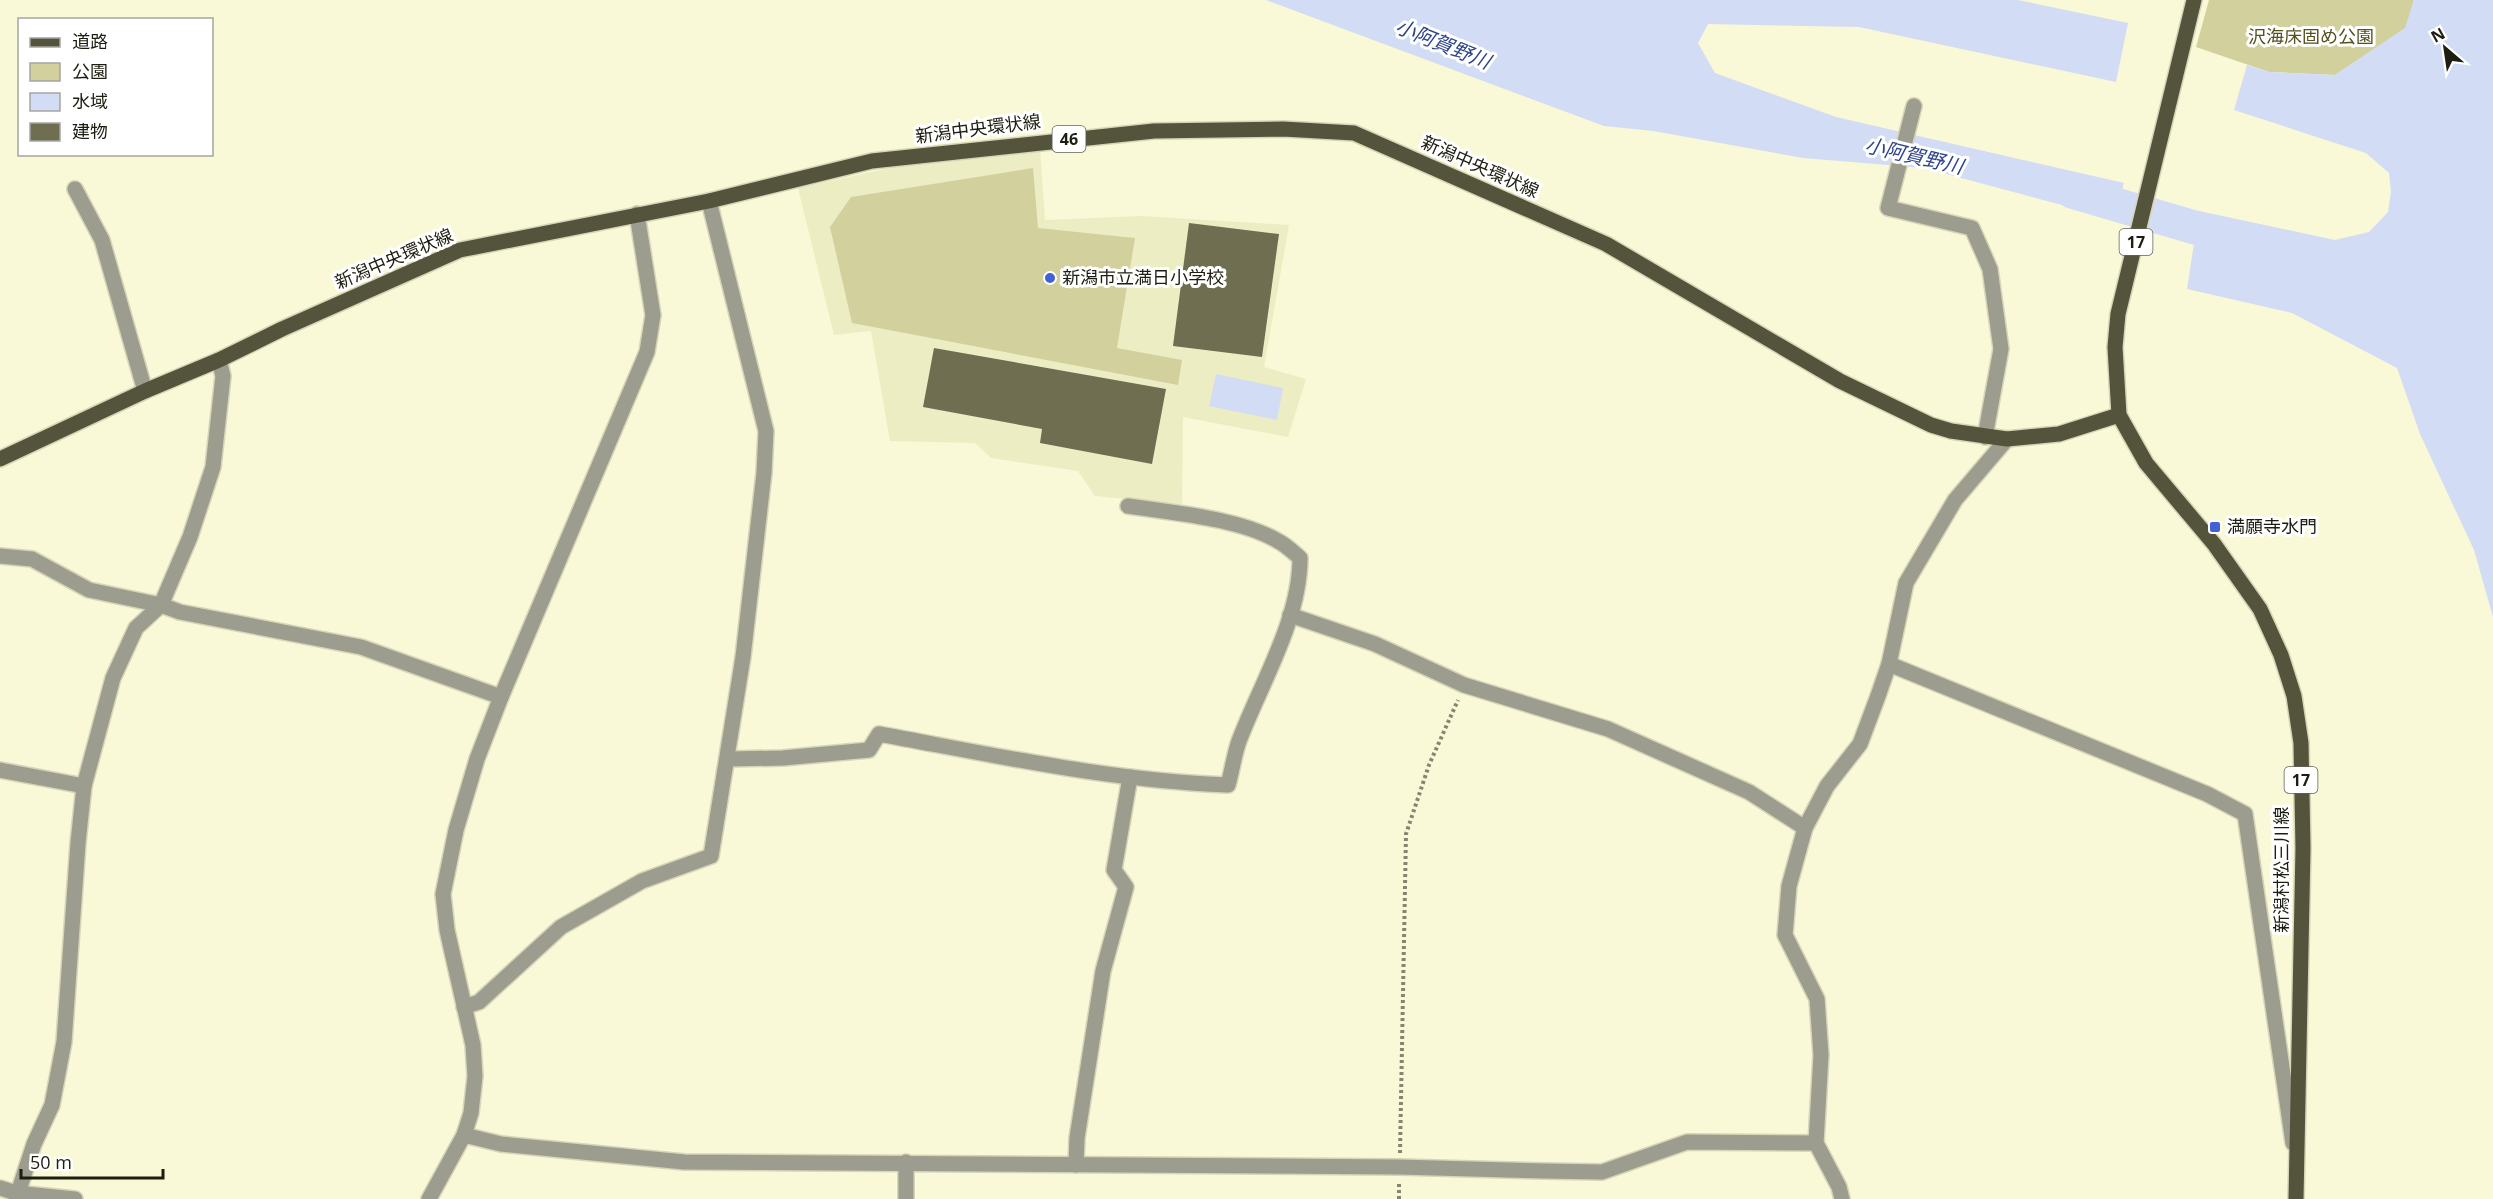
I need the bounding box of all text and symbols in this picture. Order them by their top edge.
water label: 小阿賀野川 [1392,12,1496,76]
legend [18,18,213,156]
north arrow [2415,18,2475,78]
text: N [2427,22,2449,48]
park label: 沢海床固め公園 [2248,24,2374,48]
text: 道路 [72,29,108,53]
text: 公園 [72,59,108,83]
text: 水域 [72,89,108,113]
street label: 新潟中央環状線 [914,108,1042,148]
text: 建物 [72,119,108,143]
road number: 46 [1052,126,1086,152]
street label: 新潟中央環状線 [1418,129,1543,203]
water label: 小阿賀野川 [1862,131,1968,180]
street label: 新潟中央環状線 [331,222,456,294]
road number: 17 [2120,229,2152,255]
place label: 新潟市立満日小学校 [1062,265,1224,289]
marker: 新潟市立満日小学校 [1043,271,1057,285]
place label: 満願寺水門 [2227,514,2317,538]
marker: 満願寺水門 [2208,520,2222,534]
road number: 17 [2284,767,2318,793]
street label: 新潟村松三川線 [2269,807,2293,933]
scale bar [21,1142,164,1180]
text: 50 m [30,1150,72,1174]

